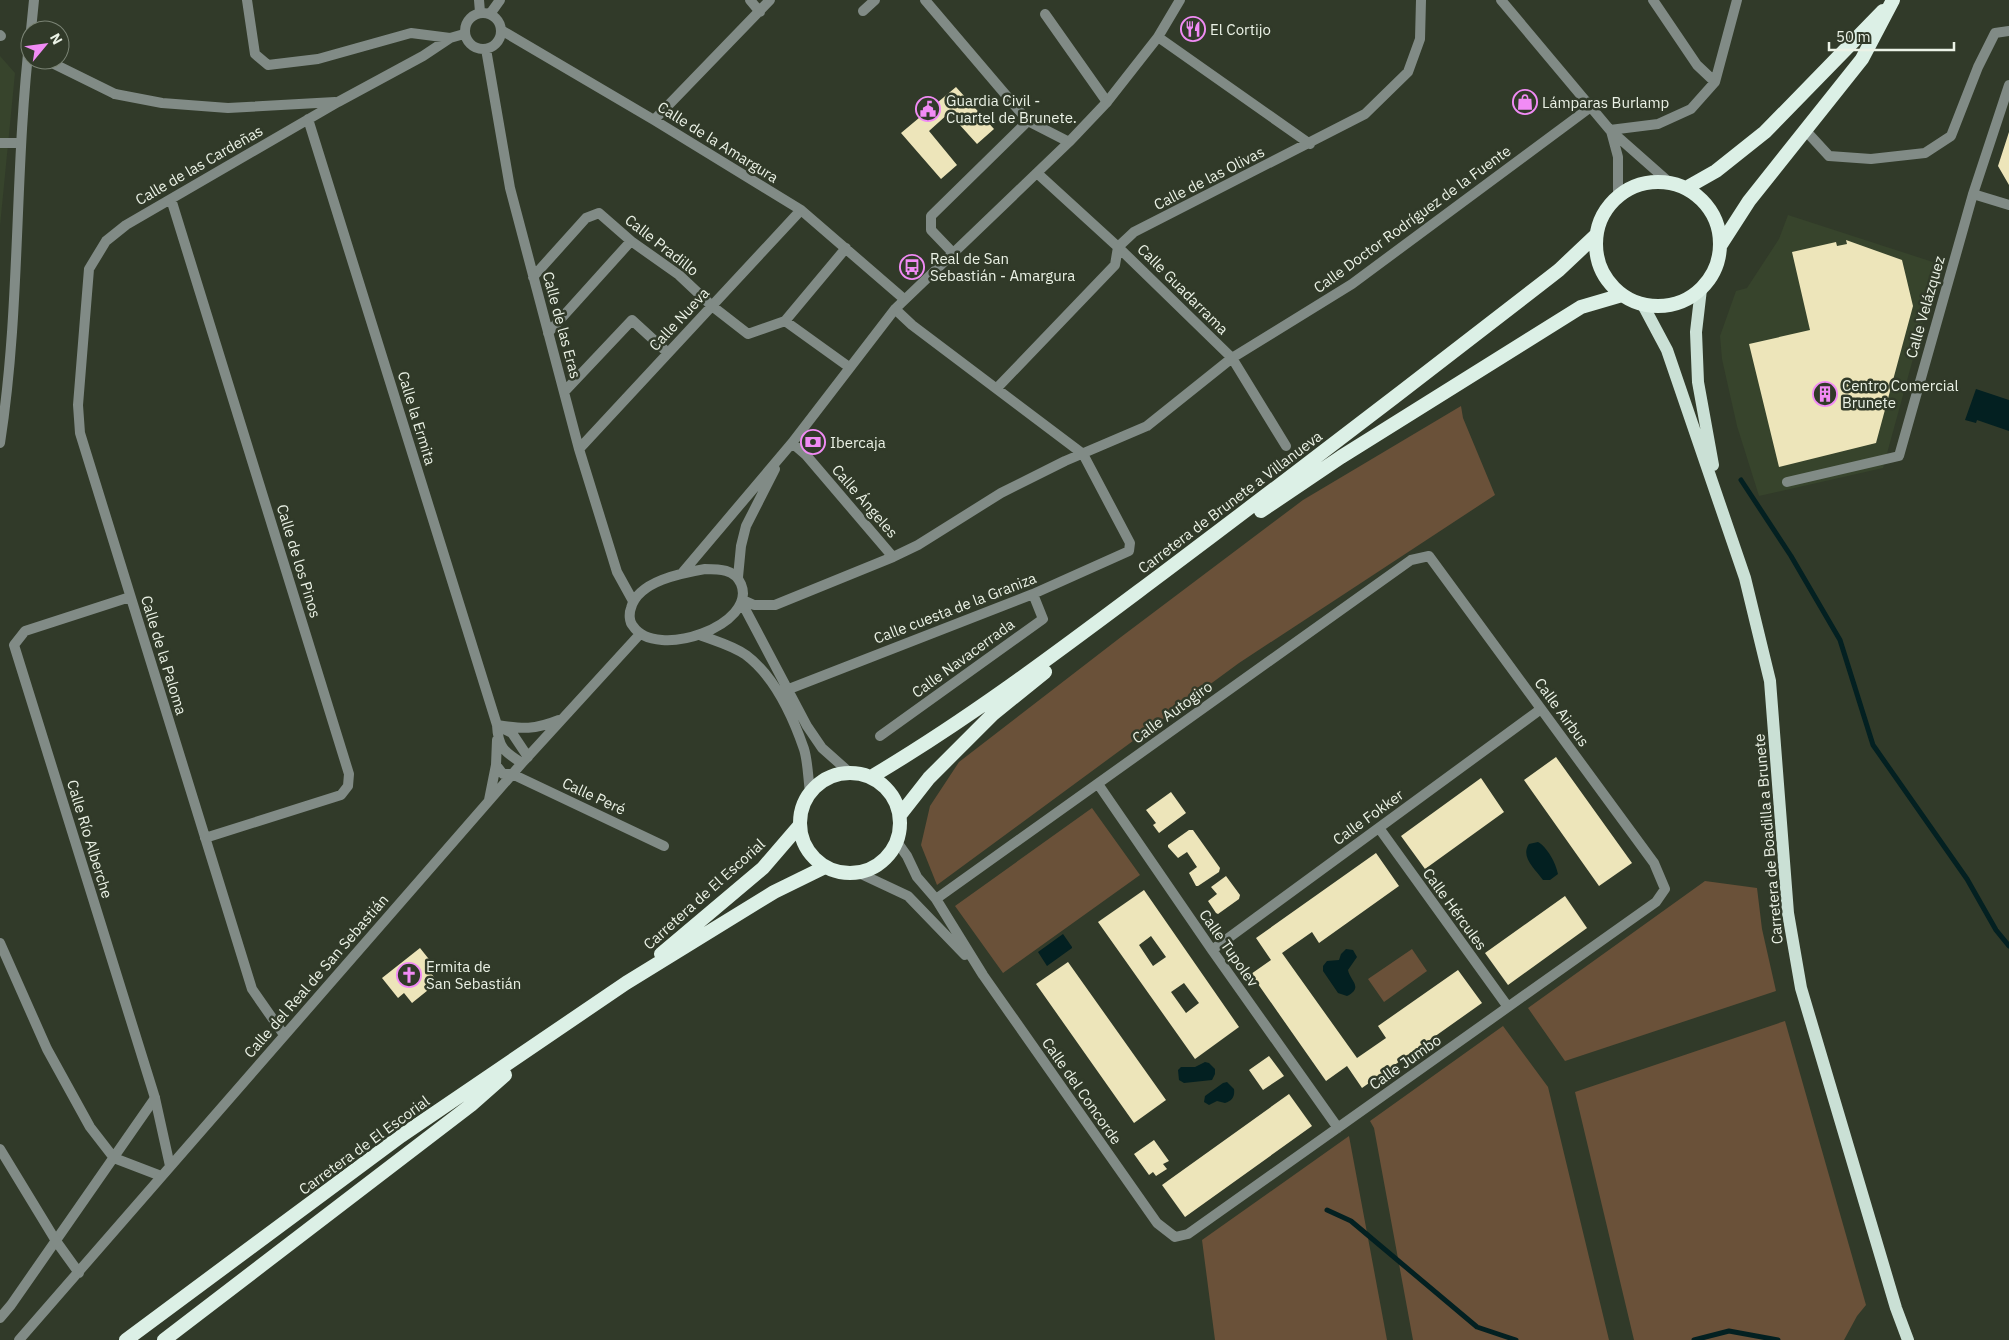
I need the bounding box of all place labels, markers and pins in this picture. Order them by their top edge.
restaurant icon: El Cortijo [1180,16,1206,42]
place label: El Cortijo [1210,20,1271,39]
shop icon: Lámparas Burlamp [1512,89,1538,115]
place label: Guardia Civil - Cuartel de Brunete. [946,91,1077,127]
place label: Lámparas Burlamp [1542,93,1669,112]
public building icon: Guardia Civil - Cuartel de Brunete. [915,96,941,122]
place label: Real de San Sebastián - Amargura [930,249,1075,285]
bus stop icon: Real de San Sebastián - Amargura [899,254,925,280]
place label: Centro Comercial Brunete [1842,376,1959,412]
building icon: Centro Comercial Brunete [1812,381,1838,407]
bank icon: Ibercaja [800,429,826,455]
place label: Ibercaja [830,433,886,452]
place label: Ermita de San Sebastián [426,957,521,993]
church icon: Ermita de San Sebastián [396,962,422,988]

